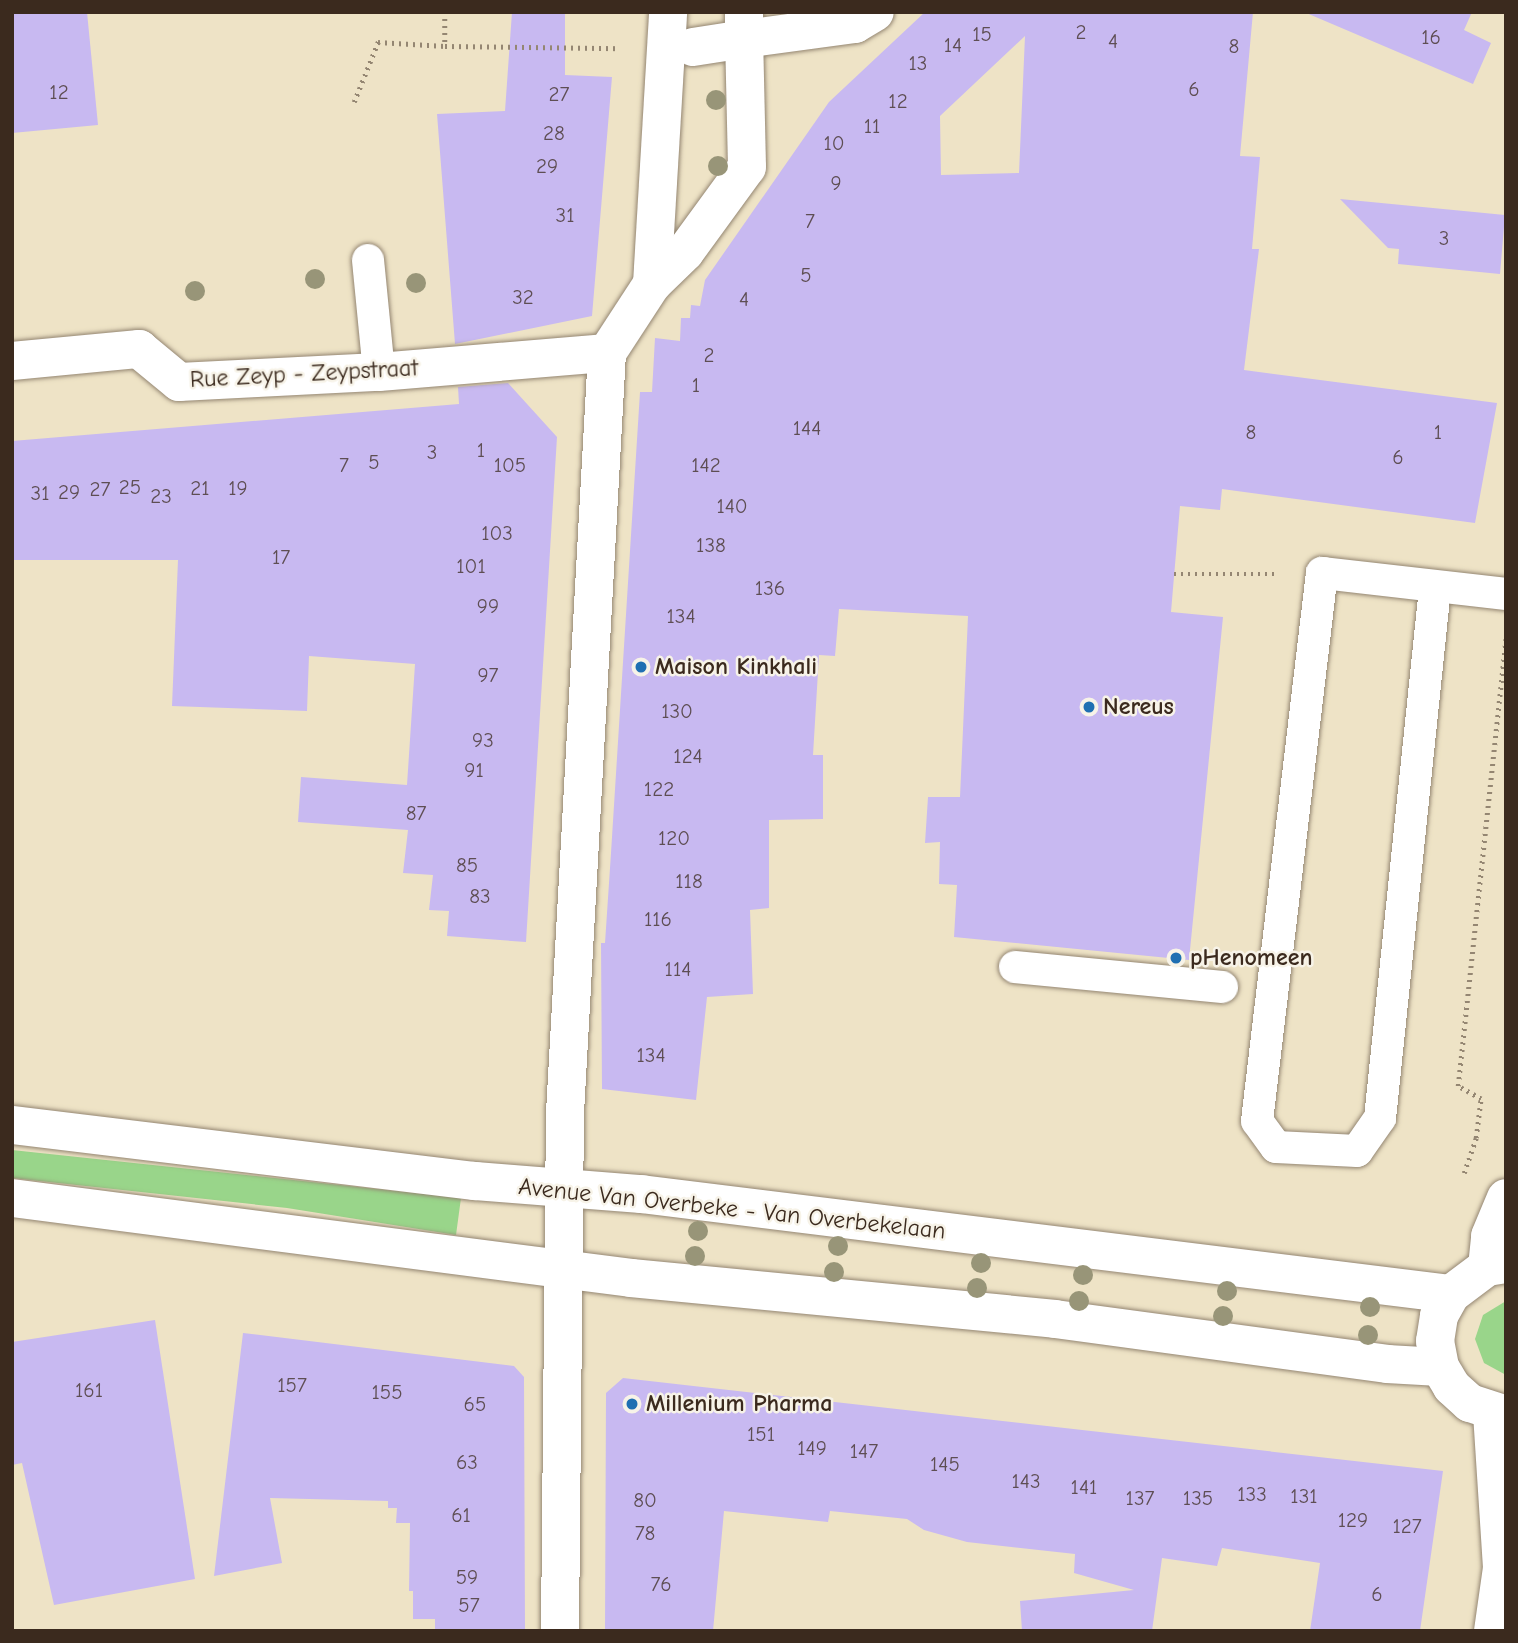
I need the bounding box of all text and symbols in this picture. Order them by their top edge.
house number: 2 [1076,19,1086,45]
house number: 15 [972,21,992,47]
house number: 16 [1421,24,1441,50]
house number: 4 [1108,28,1118,54]
house number: 14 [944,32,962,58]
house number: 8 [1229,33,1239,59]
house number: 13 [909,50,927,76]
house number: 6 [1188,76,1200,102]
house number: 12 [49,79,69,105]
house number: 27 [549,81,569,107]
house number: 12 [888,88,908,114]
house number: 11 [864,113,880,139]
house number: 28 [543,120,565,146]
house number: 10 [823,130,845,156]
house number: 29 [536,153,558,179]
house number: 9 [830,170,842,196]
house number: 31 [556,202,574,228]
house number: 7 [805,208,815,234]
house number: 3 [1439,225,1449,251]
house number: 5 [800,262,812,288]
house number: 32 [512,284,534,310]
house number: 4 [739,286,749,312]
house number: 2 [704,342,714,368]
street label: Rue Zeyp - Zeypstraat [189,354,419,394]
house number: 1 [692,372,700,398]
house number: 144 [793,415,821,441]
house number: 8 [1246,419,1256,445]
house number: 1 [1434,419,1442,445]
house number: 1 [477,437,485,463]
house number: 3 [427,439,437,465]
house number: 6 [1392,444,1404,470]
house number: 5 [368,449,380,475]
house number: 7 [339,452,349,478]
house number: 105 [494,452,526,478]
house number: 142 [691,452,721,478]
house number: 25 [119,474,141,500]
house number: 21 [190,475,210,501]
house number: 19 [228,475,248,501]
house number: 27 [90,476,110,502]
house number: 29 [58,479,80,505]
house number: 31 [31,480,49,506]
house number: 23 [150,483,172,509]
house number: 140 [716,493,748,519]
house number: 103 [481,520,513,546]
house number: 138 [696,532,726,558]
house number: 17 [272,544,290,570]
house number: 101 [456,553,486,579]
house number: 136 [755,575,785,601]
house number: 99 [477,593,499,619]
house number: 134 [666,603,696,629]
place label: Maison Kinkhali [655,653,817,681]
marker: Maison Kinkhali [633,659,649,675]
house number: 97 [477,662,499,688]
place label: Nereus [1103,693,1174,721]
house number: 130 [661,698,693,724]
marker: Nereus [1081,699,1097,715]
house number: 93 [472,727,494,753]
house number: 124 [673,743,703,769]
house number: 91 [464,757,484,783]
house number: 122 [644,776,674,802]
house number: 87 [406,800,426,826]
house number: 120 [658,825,690,851]
house number: 85 [456,852,478,878]
house number: 118 [675,868,703,894]
house number: 83 [469,883,491,909]
house number: 116 [644,906,672,932]
place label: pHenomeen [1190,944,1313,972]
marker: pHenomeen [1168,950,1184,966]
house number: 114 [665,956,691,982]
house number: 134 [636,1042,666,1068]
street label: Avenue Van Overbeke - Van Overbekelaan [517,1172,947,1246]
house number: 157 [277,1372,307,1398]
house number: 161 [75,1377,103,1403]
house number: 155 [371,1379,403,1405]
place label: Millenium Pharma [646,1390,832,1418]
house number: 65 [464,1391,486,1417]
marker: Millenium Pharma [624,1396,640,1412]
house number: 151 [747,1421,775,1447]
house number: 149 [797,1435,827,1461]
house number: 147 [850,1438,878,1464]
house number: 63 [456,1449,478,1475]
house number: 145 [930,1451,960,1477]
house number: 143 [1011,1468,1041,1494]
house number: 141 [1071,1474,1097,1500]
house number: 133 [1237,1481,1267,1507]
house number: 131 [1290,1483,1318,1509]
house number: 137 [1126,1485,1154,1511]
house number: 135 [1183,1485,1213,1511]
house number: 80 [633,1487,657,1513]
house number: 61 [451,1502,471,1528]
house number: 129 [1338,1507,1368,1533]
house number: 127 [1392,1513,1422,1539]
house number: 78 [635,1520,655,1546]
house number: 59 [456,1564,478,1590]
house number: 76 [650,1571,672,1597]
house number: 6 [1371,1581,1383,1607]
house number: 57 [458,1592,480,1618]

